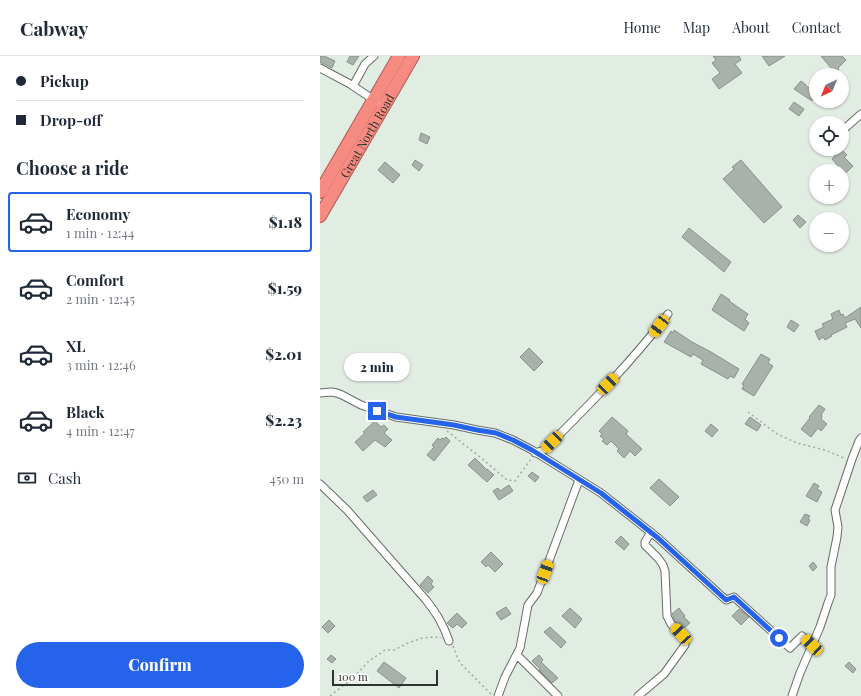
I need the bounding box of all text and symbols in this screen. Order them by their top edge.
text: Cabway [20,15,88,41]
text: Home [623,18,661,37]
text: Map [683,18,710,37]
text: About [732,18,770,37]
text: Contact [792,18,841,37]
north arrow [809,68,849,108]
map controls [809,68,849,252]
text: Pickup [40,71,89,91]
street label: Great North Road [336,91,397,180]
text: Drop-off [40,110,102,130]
button: locate [809,116,849,156]
text: Choose a ride [16,156,129,180]
button: + [809,164,849,204]
icon: car [18,204,54,240]
text: Economy [66,204,130,224]
text: $1.18 [269,212,302,232]
button: − [809,212,849,252]
text: 1 min · 12:44 [66,224,134,241]
icon: car [18,270,54,306]
text: Comfort [66,270,124,290]
text: $1.59 [268,278,302,298]
text: 2 min · 12:45 [66,290,135,307]
car [647,313,671,339]
icon: car [18,336,54,372]
text: XL [66,336,86,356]
text: $2.01 [265,344,302,364]
callout: 2 min [344,353,410,381]
text: 3 min · 12:46 [66,356,136,373]
text: 2 min [360,358,394,375]
car [595,371,621,397]
icon: car [18,402,54,438]
text: Black [66,402,105,422]
route end [368,402,386,420]
text: $2.23 [265,410,302,430]
text: 4 min · 12:47 [66,422,135,439]
car [539,429,565,455]
icon: cash [16,467,38,489]
text: Cash [48,468,81,488]
text: 450 m [270,470,304,487]
car [535,559,555,585]
car [668,621,694,647]
route start [770,629,788,647]
car [799,632,825,658]
button: Confirm [16,642,304,688]
scale bar [332,668,438,687]
text: 100 m [338,669,368,684]

